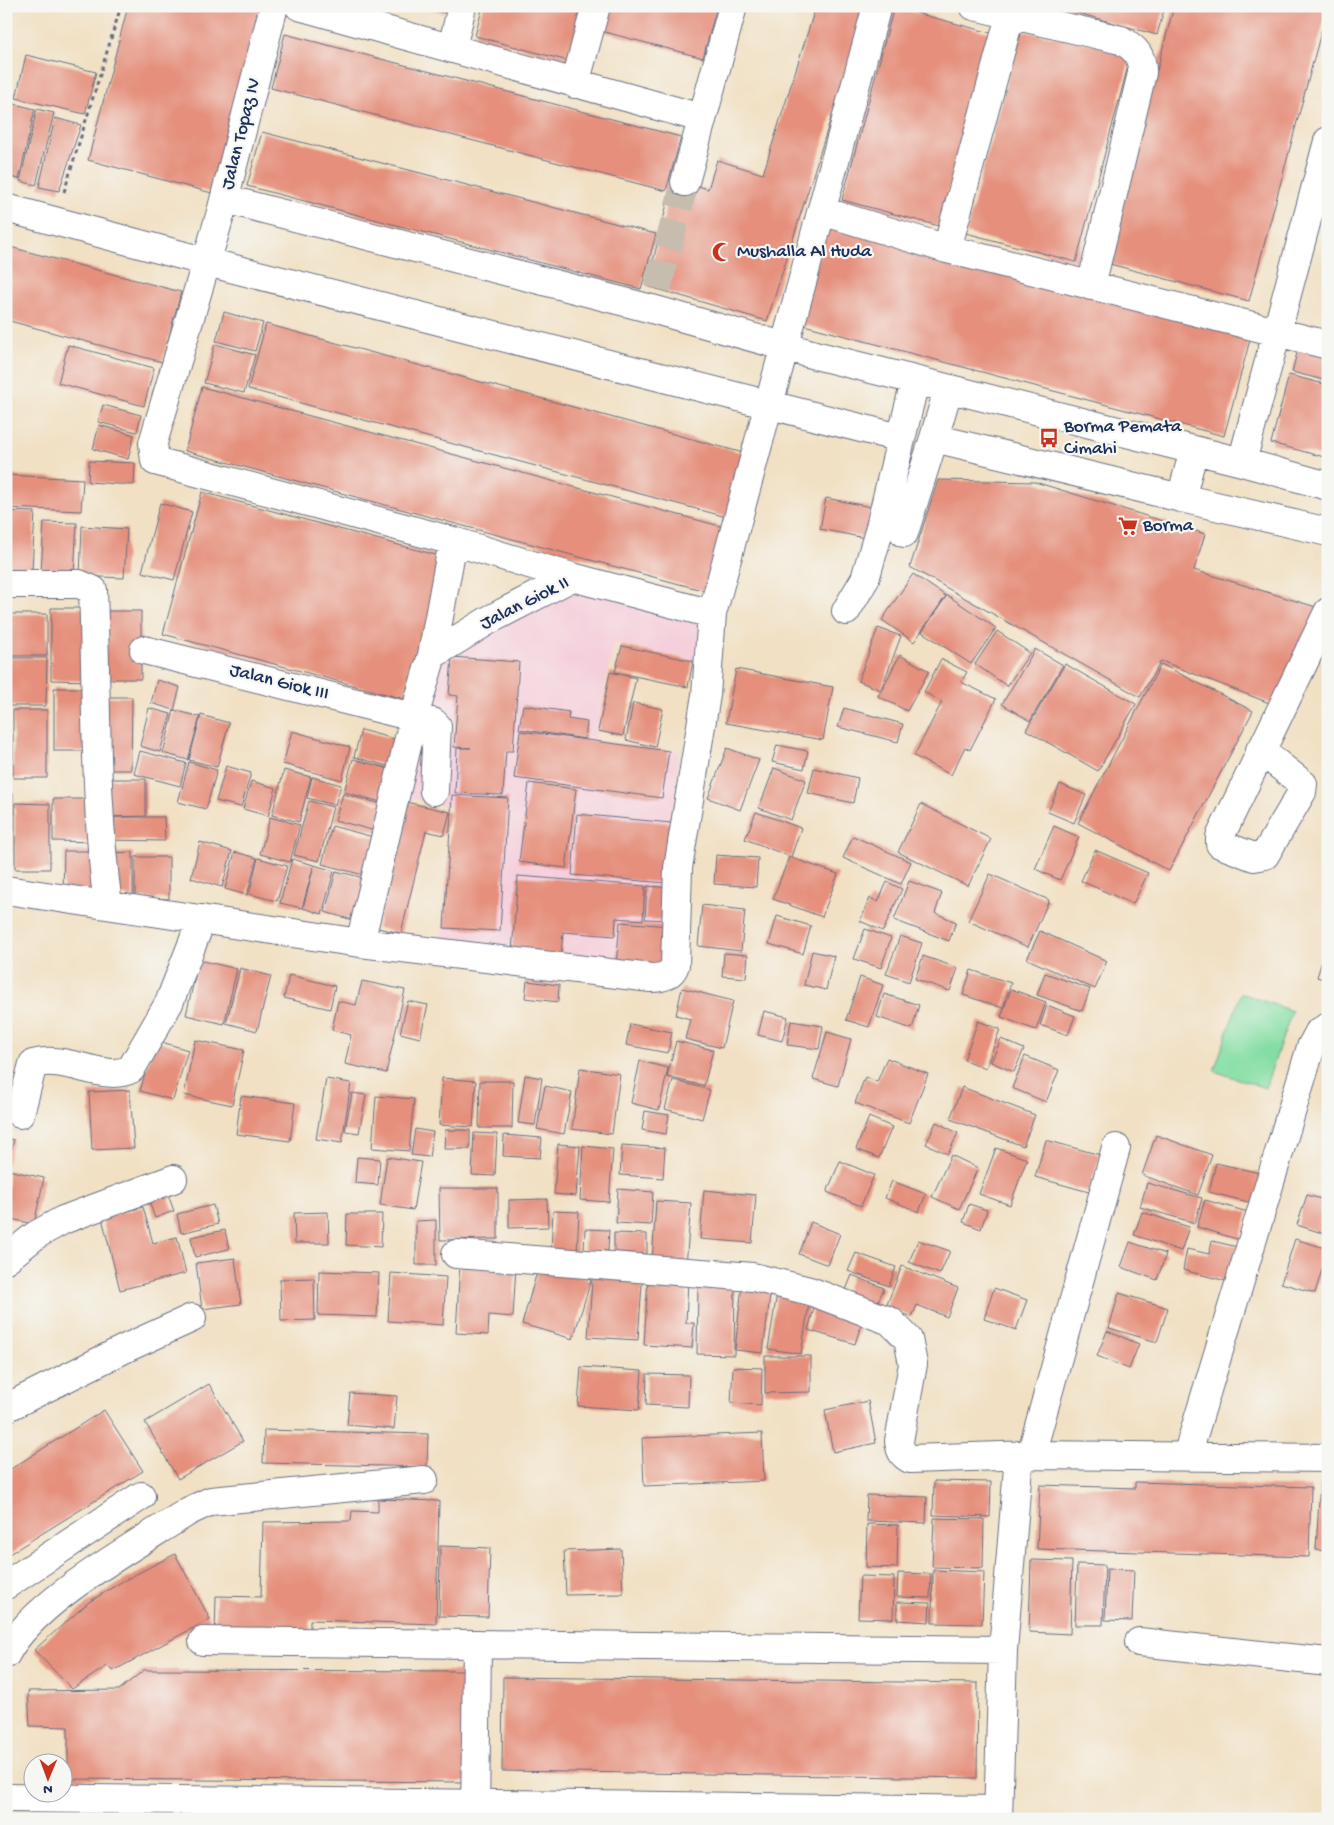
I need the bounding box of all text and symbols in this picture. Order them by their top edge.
street label: Jalan Topaz IV [217,76,267,192]
mosque icon: Mushalla Al Huda [711,241,733,263]
place label: Mushalla Al Huda [737,241,873,264]
place label: Borma Pemata Cimahi [1063,416,1183,461]
bus stop icon: Borma Pemata Cimahi [1038,427,1060,449]
supermarket icon: Borma [1117,515,1139,537]
place label: Borma [1142,515,1195,538]
street label: Jalan Giok II [477,572,573,636]
street label: Jalan Giok III [227,660,331,706]
north arrow [22,1752,72,1802]
text: N [43,1780,53,1797]

